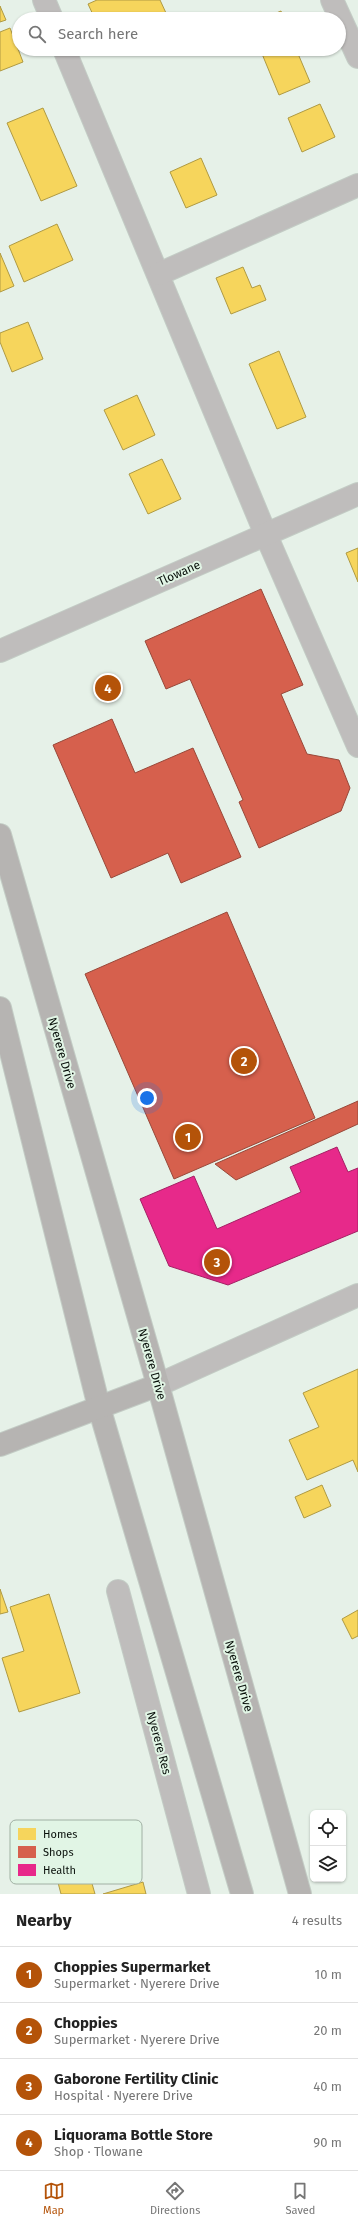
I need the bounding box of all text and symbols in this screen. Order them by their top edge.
search box [12,12,346,56]
icon: search [26,23,48,45]
text: Search here [58,25,138,43]
street label: Tlowane [156,557,202,589]
pin: 4 [95,673,121,703]
street label: Nyerere Drive [45,1016,79,1090]
pin: 2 [231,1046,257,1076]
your location [137,1088,157,1108]
pin: 1 [175,1122,201,1152]
pin: 3 [204,1247,230,1277]
street label: Nyerere Drive [135,1327,169,1401]
street label: Nyerere Drive [222,1639,256,1713]
street label: Nyerere Res [144,1710,174,1776]
map controls [310,1810,346,1882]
button: locate [310,1810,346,1846]
legend [10,1820,142,1884]
text: Homes [43,1828,77,1841]
text: Shops [43,1846,74,1859]
button: layers [310,1846,346,1882]
text: Health [43,1864,76,1877]
text: Nearby [16,1910,71,1931]
text: 4 results [292,1913,342,1928]
text: Choppies Supermarket [54,1958,211,1976]
text: 1 [26,1967,32,1982]
text: 10 m [315,1967,342,1982]
text: Supermarket · Nyerere Drive [54,1976,220,1991]
text: Choppies [54,2014,118,2032]
text: 2 [26,2023,32,2038]
text: 20 m [314,2023,342,2038]
text: Supermarket · Nyerere Drive [54,2032,220,2047]
text: Gaborone Fertility Clinic [54,2070,218,2088]
text: 3 [26,2079,32,2094]
text: 40 m [313,2079,342,2094]
text: Hospital · Nyerere Drive [54,2088,193,2103]
text: Liquorama Bottle Store [54,2126,213,2144]
text: 4 [25,2135,33,2150]
text: 90 m [313,2135,342,2150]
text: Shop · Tlowane [54,2144,143,2159]
tab: Map [43,2180,65,2217]
tab: Directions [150,2180,200,2217]
tab: Saved [286,2180,315,2217]

